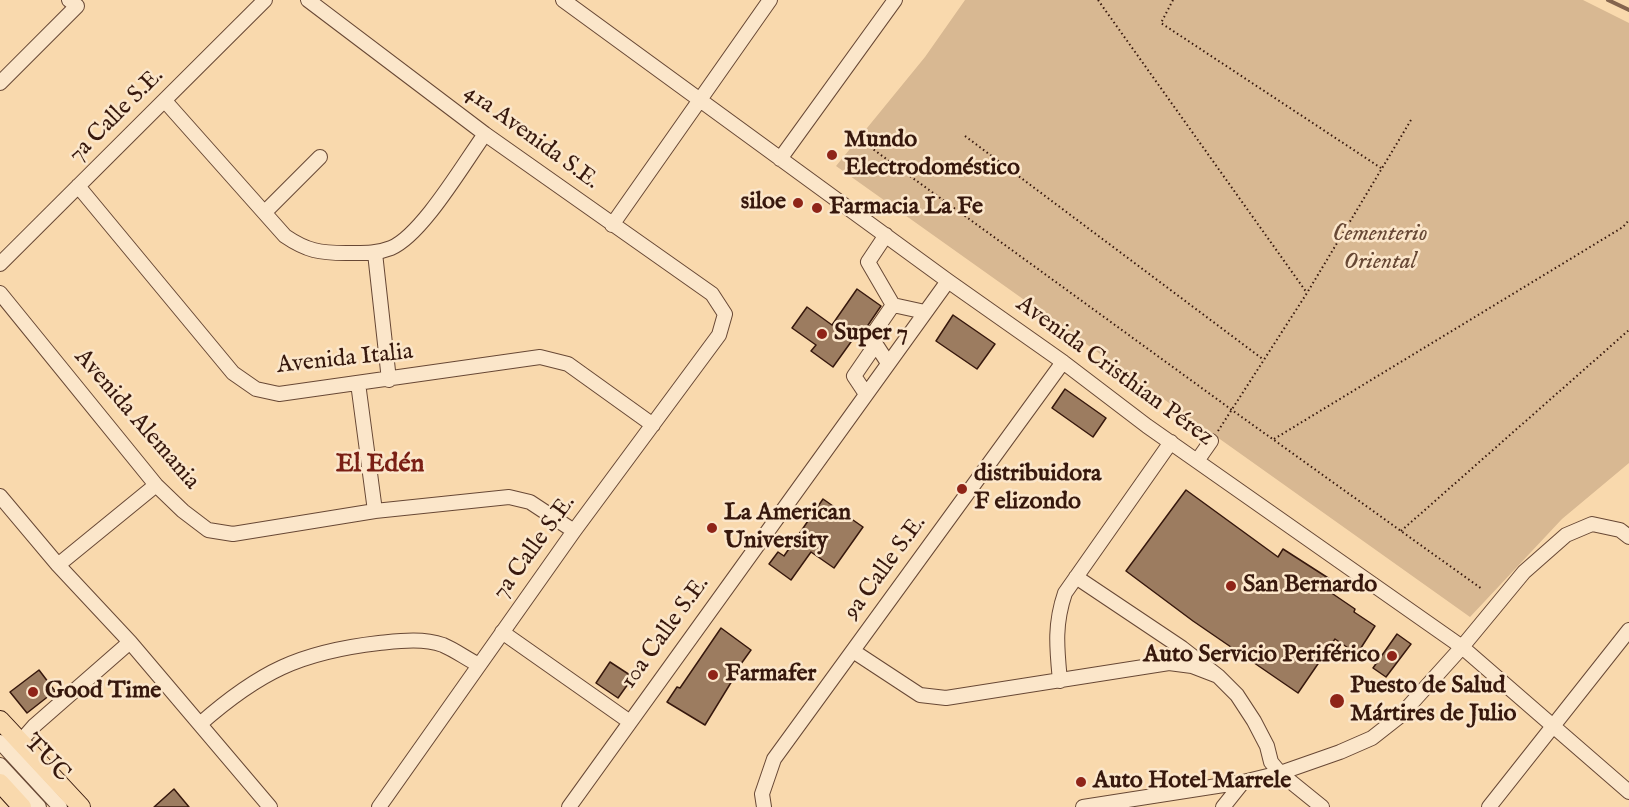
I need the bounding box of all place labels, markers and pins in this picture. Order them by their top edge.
place label: Mundo Electrodoméstico [844,127,1020,183]
marker: Mundo Electrodoméstico [825,148,839,162]
place label: siloe [741,189,786,217]
place label: Farmacia La Fe [829,194,983,222]
marker: siloe [791,196,805,210]
marker: Farmacia La Fe [810,201,824,215]
place label: Super 7 [834,320,908,348]
marker: Super 7 [815,327,829,341]
place label: distribuidora F elizondo [974,461,1101,517]
marker: distribuidora F elizondo [955,482,969,496]
place label: La American University [724,500,851,556]
marker: La American University [705,521,719,535]
place label: San Bernardo [1243,572,1377,600]
marker: San Bernardo [1224,579,1238,593]
place label: Auto Servicio Periférico [1143,642,1380,670]
marker: Auto Servicio Periférico [1385,649,1399,663]
place label: Farmafer [725,661,816,689]
marker: Farmafer [706,668,720,682]
place label: Puesto de Salud Mártires de Julio [1350,673,1516,729]
place label: Good Time [45,678,161,706]
marker: Good Time [26,685,40,699]
marker: Puesto de Salud Mártires de Julio [1328,692,1346,710]
place label: Auto Hotel Marrele [1093,768,1291,796]
marker: Auto Hotel Marrele [1074,775,1088,789]

